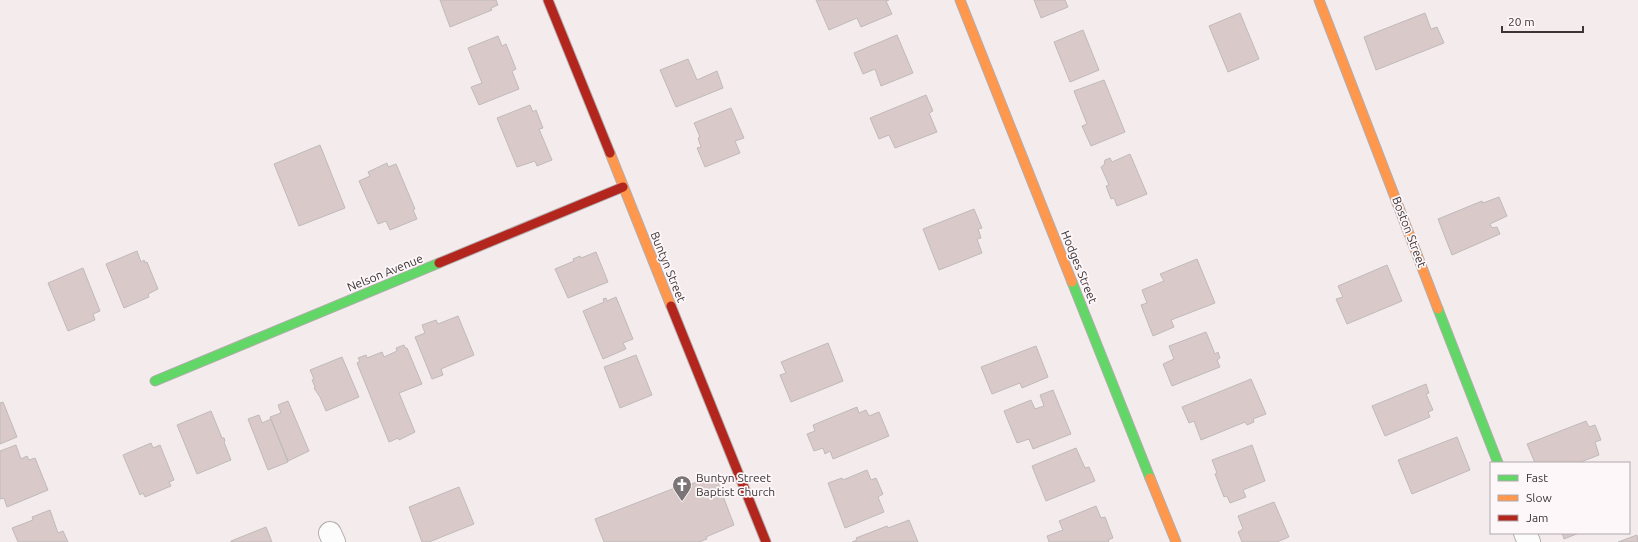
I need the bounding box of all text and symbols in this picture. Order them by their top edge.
scale bar [1502,8,1583,34]
text: 20 m [1508,15,1535,28]
street label: Boston Street [1390,195,1429,269]
street label: Hodges Street [1059,229,1100,305]
street label: Buntyn Street [648,230,689,304]
street label: Nelson Avenue [345,251,425,294]
legend [1490,462,1630,534]
place label: Buntyn Street Baptist Church [696,471,775,498]
text: Fast [1526,471,1548,484]
church icon: Buntyn Street Baptist Church [671,474,693,502]
text: Slow [1526,491,1552,504]
text: Jam [1526,511,1548,524]

